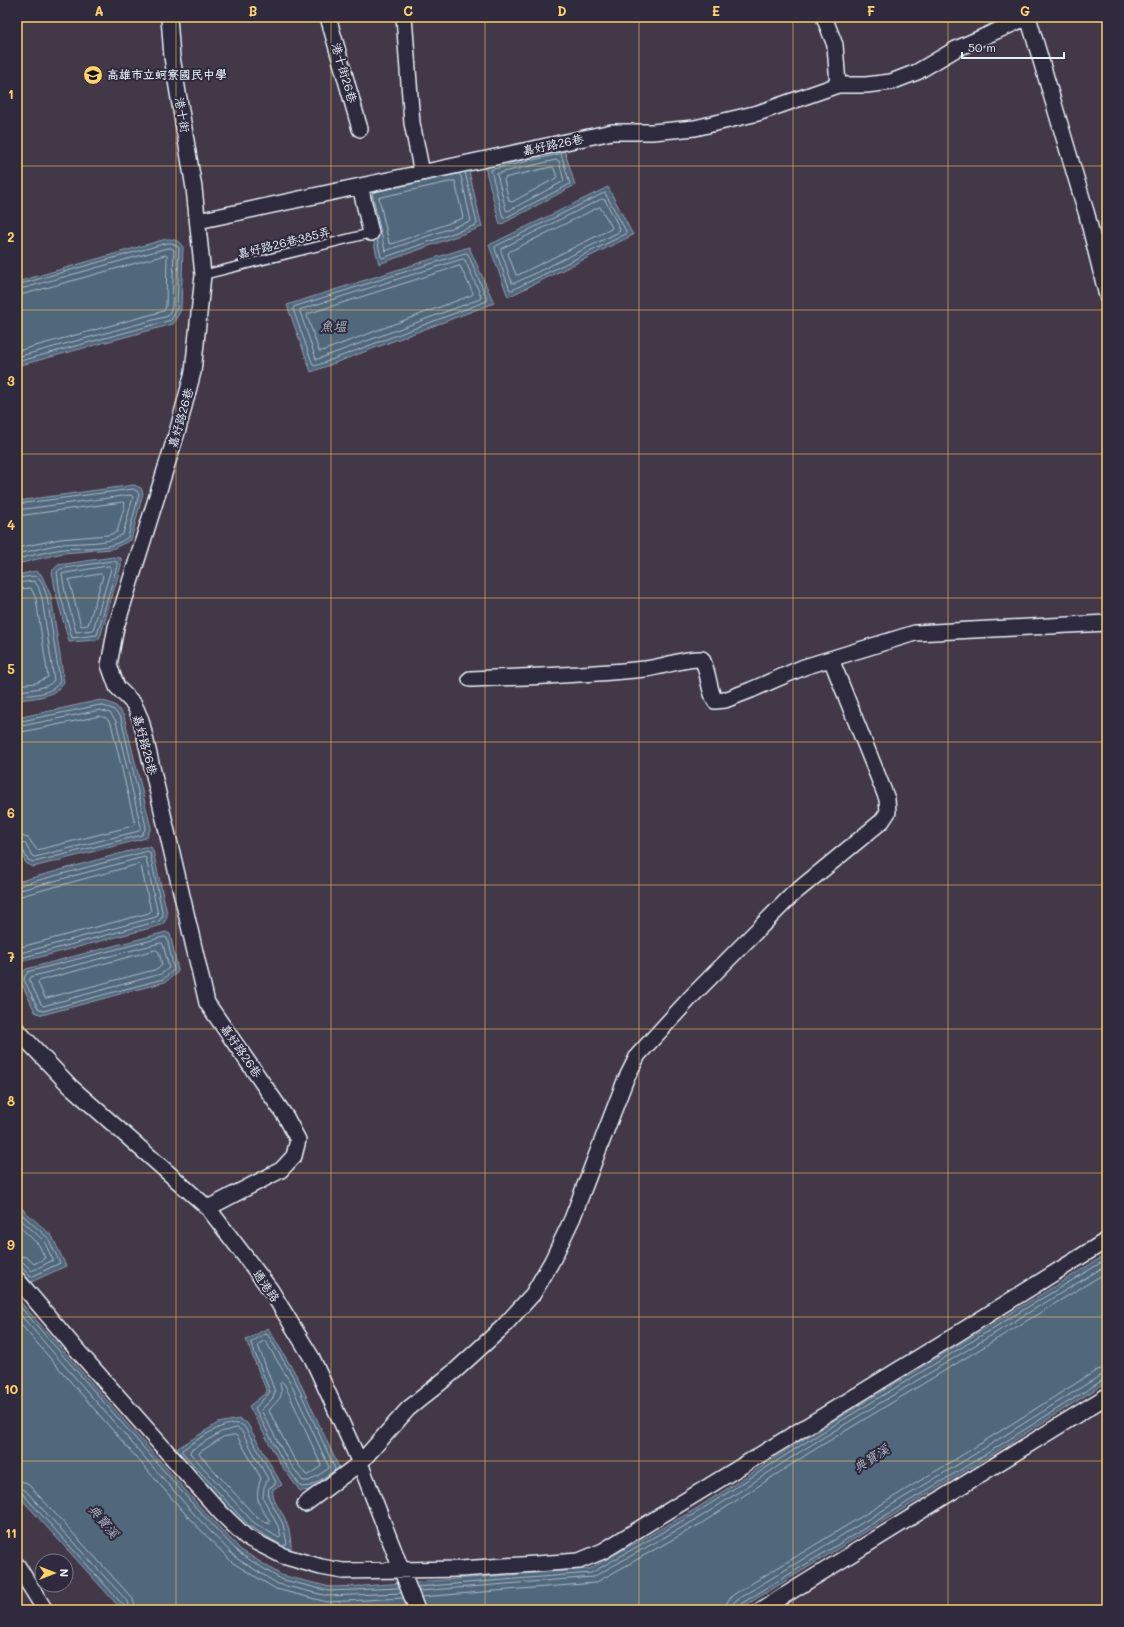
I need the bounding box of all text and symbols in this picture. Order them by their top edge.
text: A [94,2,104,19]
text: B [249,2,258,19]
text: C [403,2,413,19]
text: D [557,2,567,19]
text: E [712,2,720,19]
text: F [867,2,875,19]
text: G [1020,2,1030,19]
scale bar [962,34,1064,60]
text: 50 m [968,39,996,55]
street label: 港十街26巷 [329,41,361,105]
school or university icon: 高雄市立蚵寮國民中學 [82,64,104,86]
place label: 高雄市立蚵寮國民中學 [107,66,227,82]
text: 1 [8,85,14,102]
street label: 港十街 [172,96,194,134]
street label: 嘉好路26巷 [521,130,585,158]
street label: 嘉好路26巷385弄 [236,223,332,261]
text: 2 [7,228,15,245]
water label: 魚塭 [320,317,347,334]
text: 3 [7,372,15,389]
street label: 嘉好路26巷 [164,386,196,450]
text: 4 [7,516,15,533]
text: 5 [7,660,15,677]
street label: 嘉好路26巷 [130,713,162,777]
text: 6 [7,804,15,821]
text: 7 [7,948,15,965]
street label: 嘉好路26巷 [218,1020,266,1080]
text: 8 [7,1092,15,1109]
text: 9 [7,1236,15,1253]
street label: 通港路 [250,1266,284,1305]
text: 10 [4,1380,18,1397]
water label: 典寶溪 [850,1439,893,1475]
water label: 典寶溪 [85,1500,124,1542]
text: 11 [5,1524,17,1541]
north arrow [34,1553,74,1593]
text: N [57,1569,72,1577]

